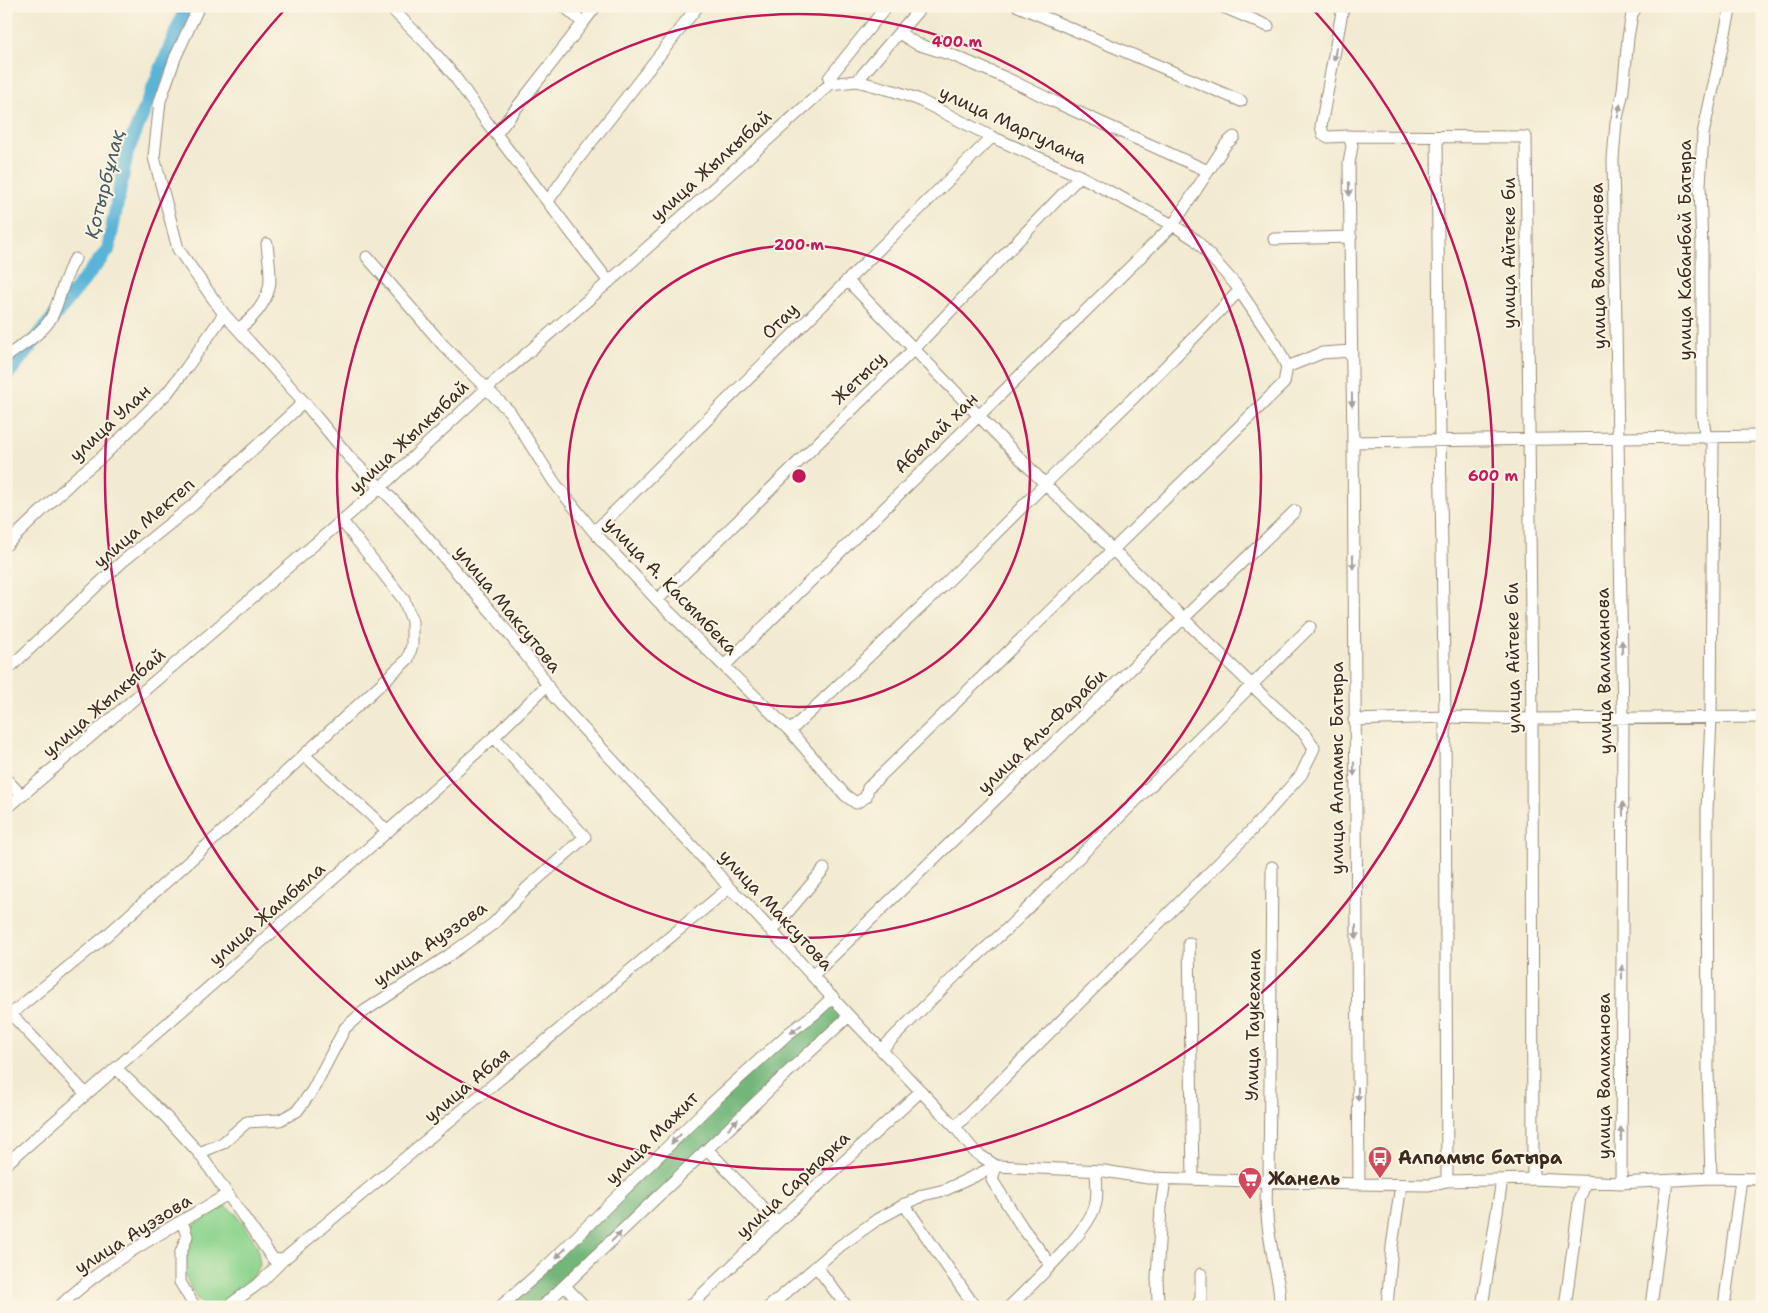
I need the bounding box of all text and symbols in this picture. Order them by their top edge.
text: 400 m [932,32,982,52]
one-way arrow [1330,46,1338,62]
street label: улица Маргулана [935,80,1091,170]
one-way arrow [1615,103,1623,118]
street label: улица Жылкыбай [645,105,777,227]
water label: Қотырбұлақ [79,127,130,241]
street label: улица Кабанбай Батыра [1673,139,1697,361]
street label: улица Айтеке би [1497,177,1521,329]
one-way arrow [1346,182,1354,198]
street label: улица Валиханова [1585,183,1611,349]
text: 200 m [774,235,824,255]
street label: Отау [756,297,804,345]
street label: Жетысу [827,346,891,410]
street label: улица Жылкыбай [344,375,474,499]
street label: улица Улан [64,379,156,467]
street label: Абылай хан [889,387,983,479]
one-way arrow [1348,392,1356,408]
text: 600 m [1468,466,1518,486]
centre of rings [790,467,808,485]
street label: улица Мектеп [88,472,200,574]
street label: улица А. Касымбека [599,512,743,660]
street label: улица Максутова [449,540,567,678]
one-way arrow [1349,555,1357,571]
street label: улица Айтеке би [1500,582,1526,734]
street label: улица Валиханова [1591,588,1617,754]
one-way arrow [1618,639,1626,655]
street label: улица Жылкыбай [37,643,171,763]
street label: улица Алпамыс Батыра [1325,662,1349,874]
street label: улица Аль-Фараби [972,663,1112,799]
one-way arrow [1350,761,1358,777]
one-way arrow [1619,801,1627,817]
street label: улица Максутова [714,844,838,976]
street label: улица Жамбыла [204,857,330,971]
street label: улица Ауэзова [368,896,492,992]
one-way arrow [1352,924,1360,940]
street label: Улица Таукехана [1240,949,1266,1101]
one-way arrow [1618,964,1626,980]
street label: улица Валиханова [1592,993,1616,1159]
one-way arrow [789,1023,802,1034]
street label: улица Абая [419,1042,515,1128]
street label: улица Мажит [600,1085,705,1190]
one-way arrow [1354,1086,1362,1102]
one-way arrow [727,1118,739,1130]
street label: улица Сарыарка [731,1126,855,1244]
one-way arrow [1617,1126,1625,1142]
one-way arrow [670,1132,682,1144]
bus stop icon: Алпамыс батыра [1367,1145,1393,1179]
place label: Алпамыс батыра [1398,1146,1563,1170]
supermarket icon: Жанель [1237,1166,1263,1200]
place label: Жанель [1268,1167,1340,1191]
street label: улица Ауэзова [70,1188,196,1280]
one-way arrow [610,1231,622,1243]
one-way arrow [555,1247,567,1259]

